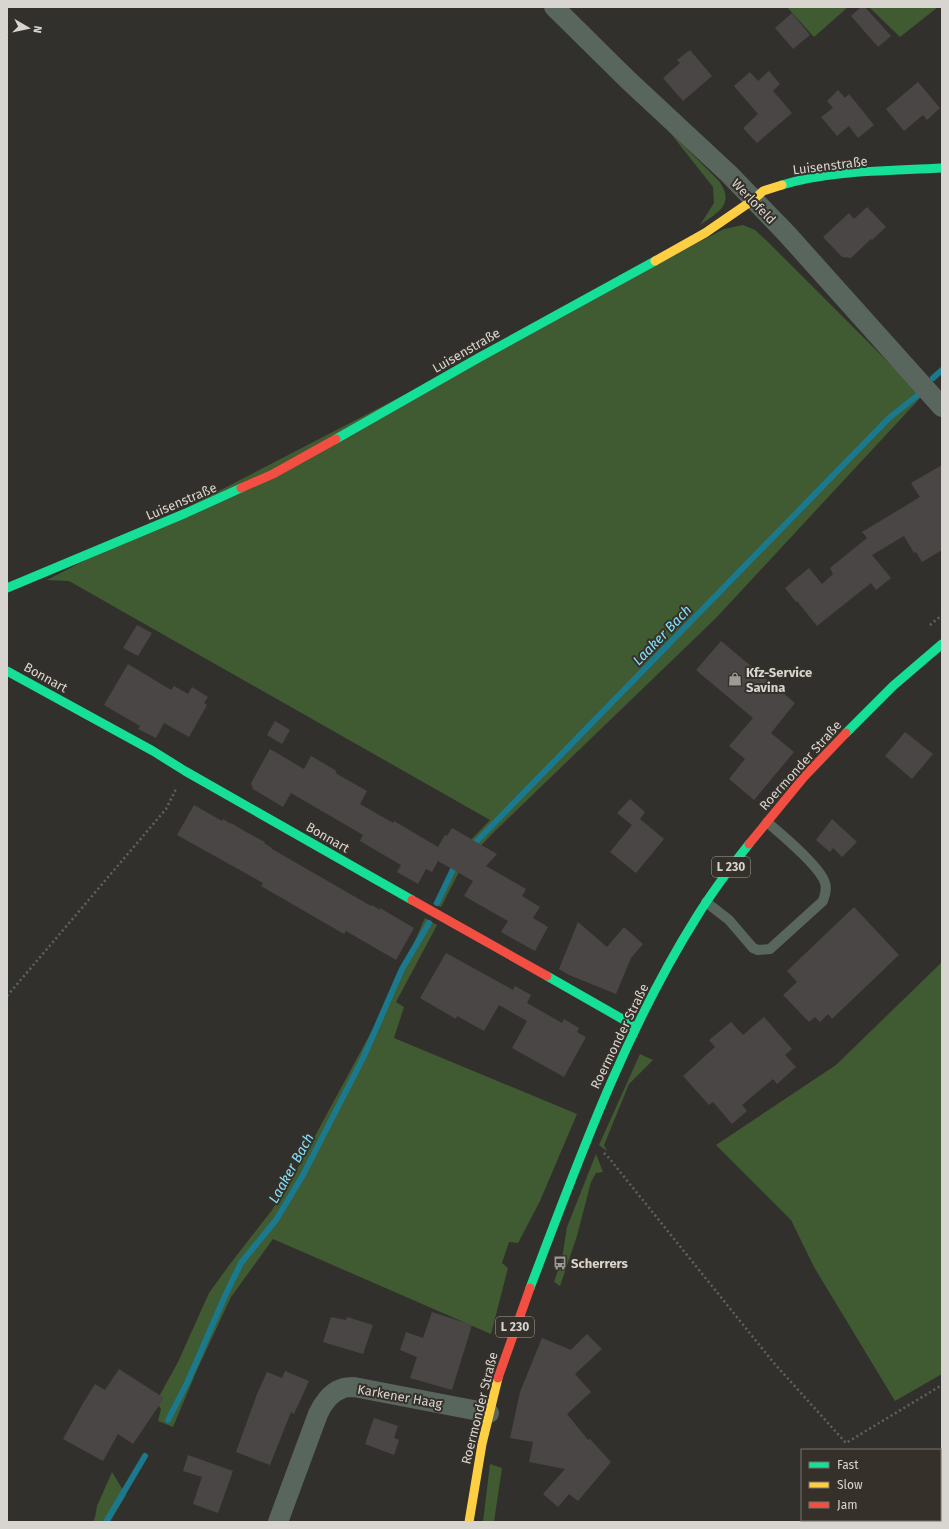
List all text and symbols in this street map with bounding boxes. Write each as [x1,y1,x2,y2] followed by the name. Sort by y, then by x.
[8,8,48,48] north arrow
[30,25,44,34] text: N
[792,153,868,178] street label: Luisenstraße
[728,176,779,227] street label: Werlofeld
[430,325,503,376] street label: Luisenstraße
[144,480,219,523] street label: Luisenstraße
[629,602,695,669] water label: Laaker Bach
[21,659,70,696] street label: Bonnart
[746,665,812,695] place label: Kfz-Service Savina
[727,671,743,687] shop icon: Kfz-Service Savina
[756,717,845,813] street label: Roermonder Straße
[303,819,352,856] street label: Bonnart
[712,857,750,877] road number: L 230
[587,981,651,1091] street label: Roermonder Straße
[265,1130,318,1206] water label: Laaker Bach
[552,1255,568,1271] bus stop icon: Scherrers
[571,1256,629,1271] place label: Scherrers
[496,1317,534,1337] road number: L 230
[458,1350,501,1466] street label: Roermonder Straße
[356,1382,444,1411] street label: Karkener Haag
[801,1449,941,1521] legend
[837,1458,859,1472] text: Fast
[837,1478,863,1492] text: Slow
[837,1498,857,1512] text: Jam

